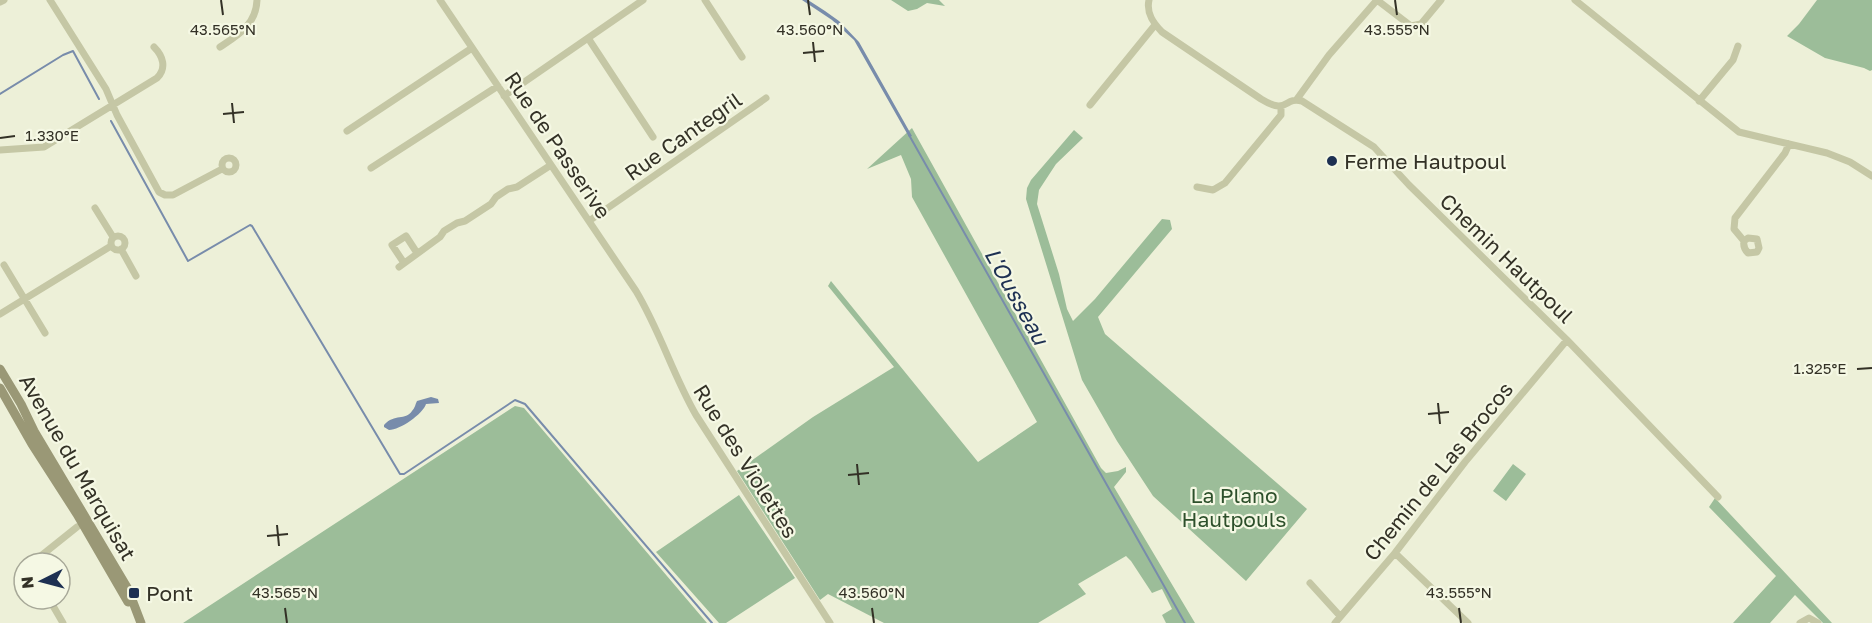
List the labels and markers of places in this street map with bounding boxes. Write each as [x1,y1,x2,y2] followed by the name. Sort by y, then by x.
[1344,148,1507,174] place label: Ferme Hautpoul
[1325,154,1339,168] marker: Ferme Hautpoul
[146,580,193,606] place label: Pont
[127,586,141,600] marker: Pont

